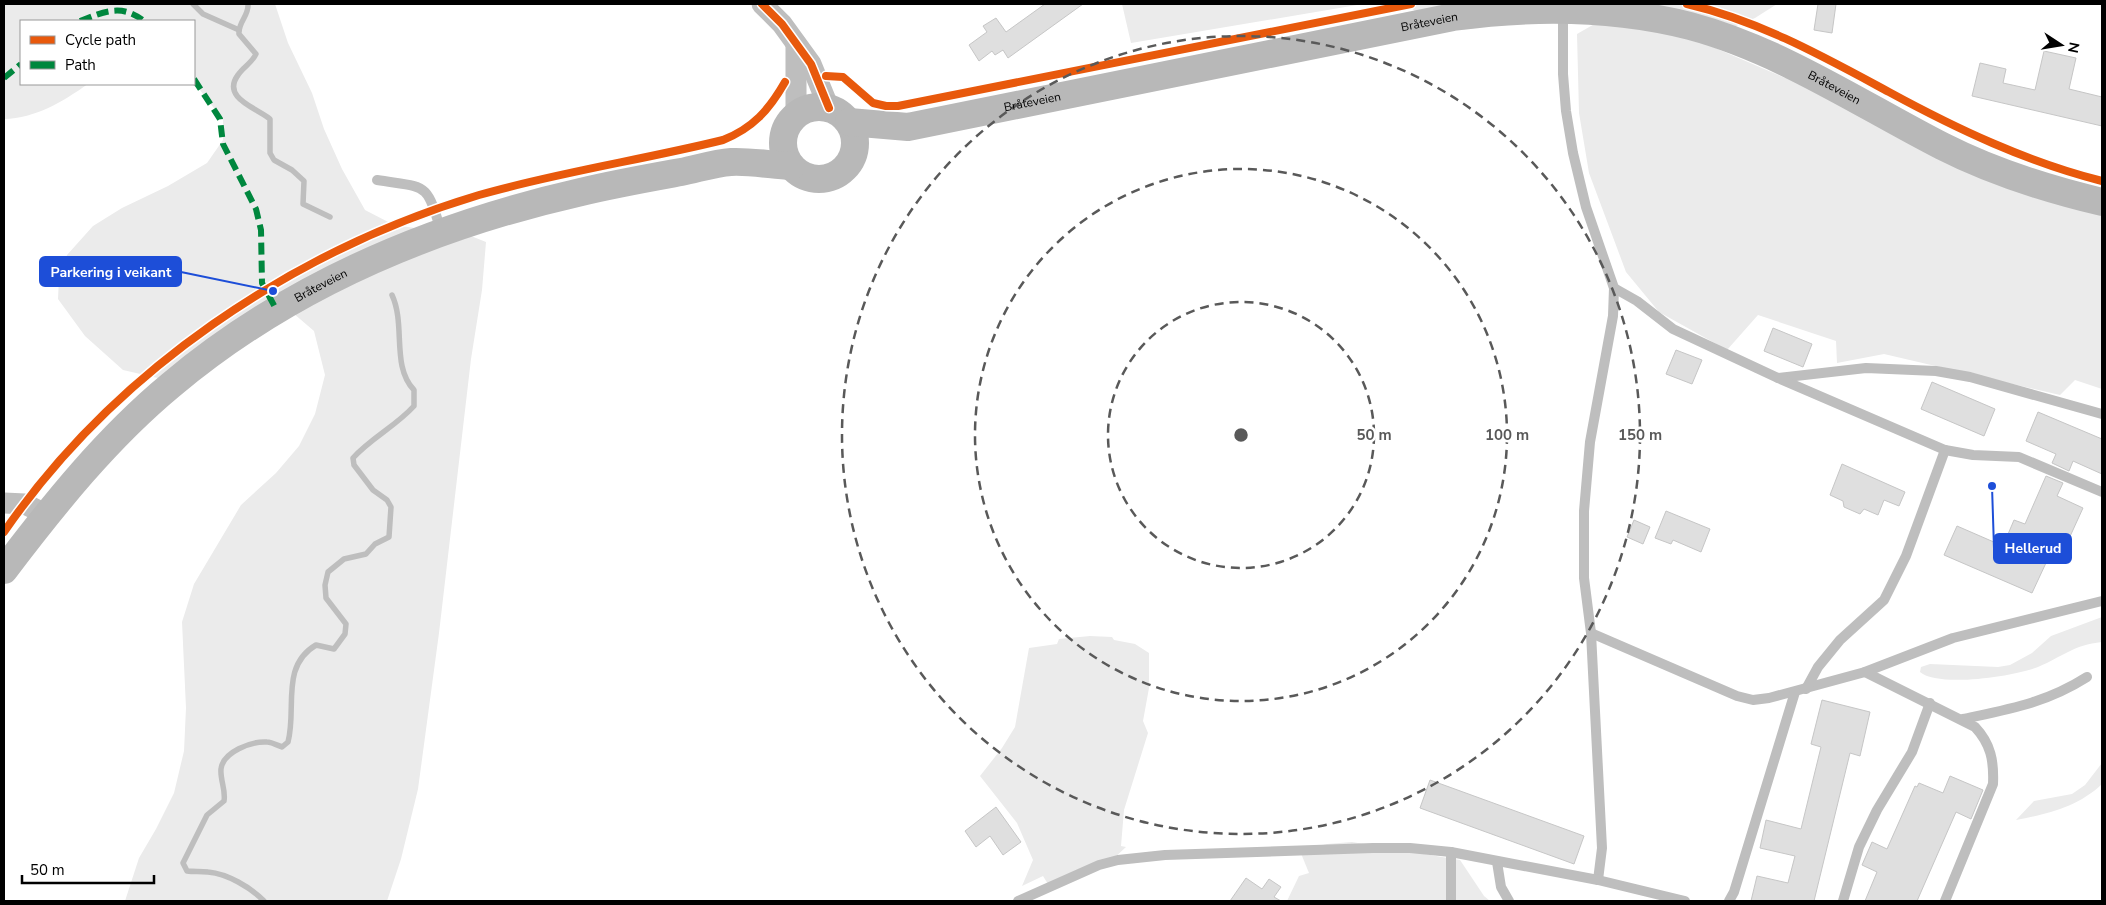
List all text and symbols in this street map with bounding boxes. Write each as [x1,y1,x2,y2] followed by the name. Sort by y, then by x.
[1399,8,1459,35] street label: Bråteveien
[20,20,195,85] legend
[2036,20,2086,70] north arrow
[65,30,136,50] text: Cycle path
[2063,40,2084,55] text: N
[65,55,96,75] text: Path
[1805,67,1863,108] street label: Bråteveien
[1002,88,1062,115] street label: Bråteveien
[40,257,181,286] callout: Parkering i veikant
[51,263,172,282] text: Parkering i veikant
[291,265,350,306] street label: Bråteveien
[1356,425,1392,445] text: 50 m
[1485,425,1529,445] text: 100 m
[1618,425,1662,445] text: 150 m
[1232,426,1250,444] centre of rings
[1994,534,2071,563] callout: Hellerud
[2005,539,2061,558] text: Hellerud
[22,852,155,884] scale bar
[30,860,65,880] text: 50 m

